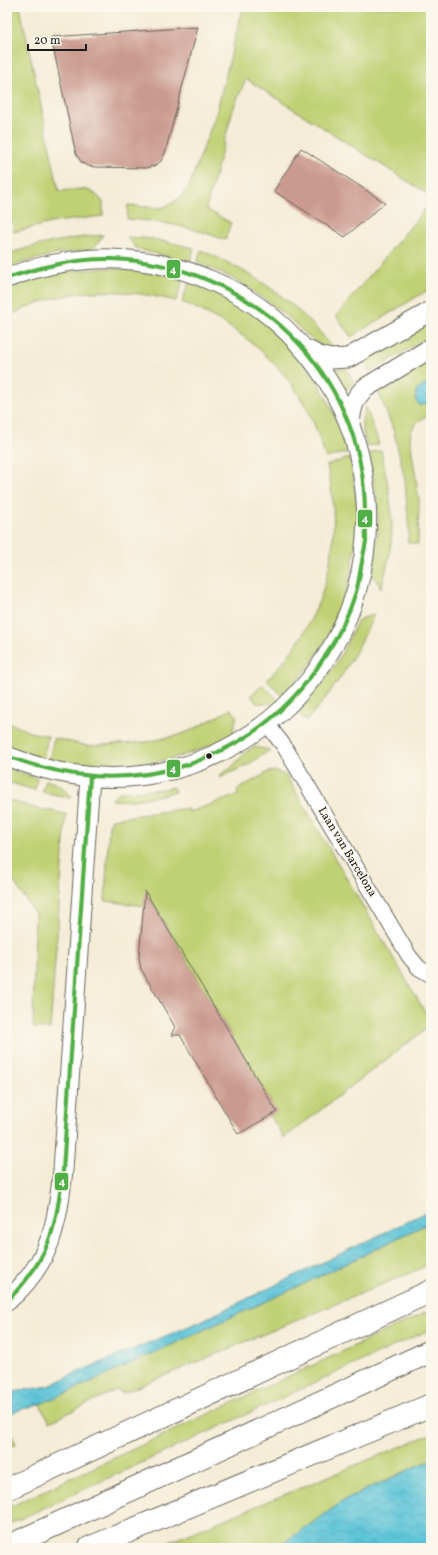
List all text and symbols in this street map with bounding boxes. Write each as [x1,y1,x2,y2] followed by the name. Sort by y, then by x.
[28,26,86,52] scale bar
[34,33,61,49] text: 20 m
[166,259,181,279] line badge: 4
[170,263,177,278] text: 4
[357,509,373,528] line badge: 4
[362,512,369,527] text: 4
[204,751,214,761] unlabelled marker
[166,759,181,778] line badge: 4
[170,762,177,777] text: 4
[314,804,380,900] street label: Laan van Barcelona
[54,1172,69,1191] line badge: 4
[59,1175,66,1190] text: 4

